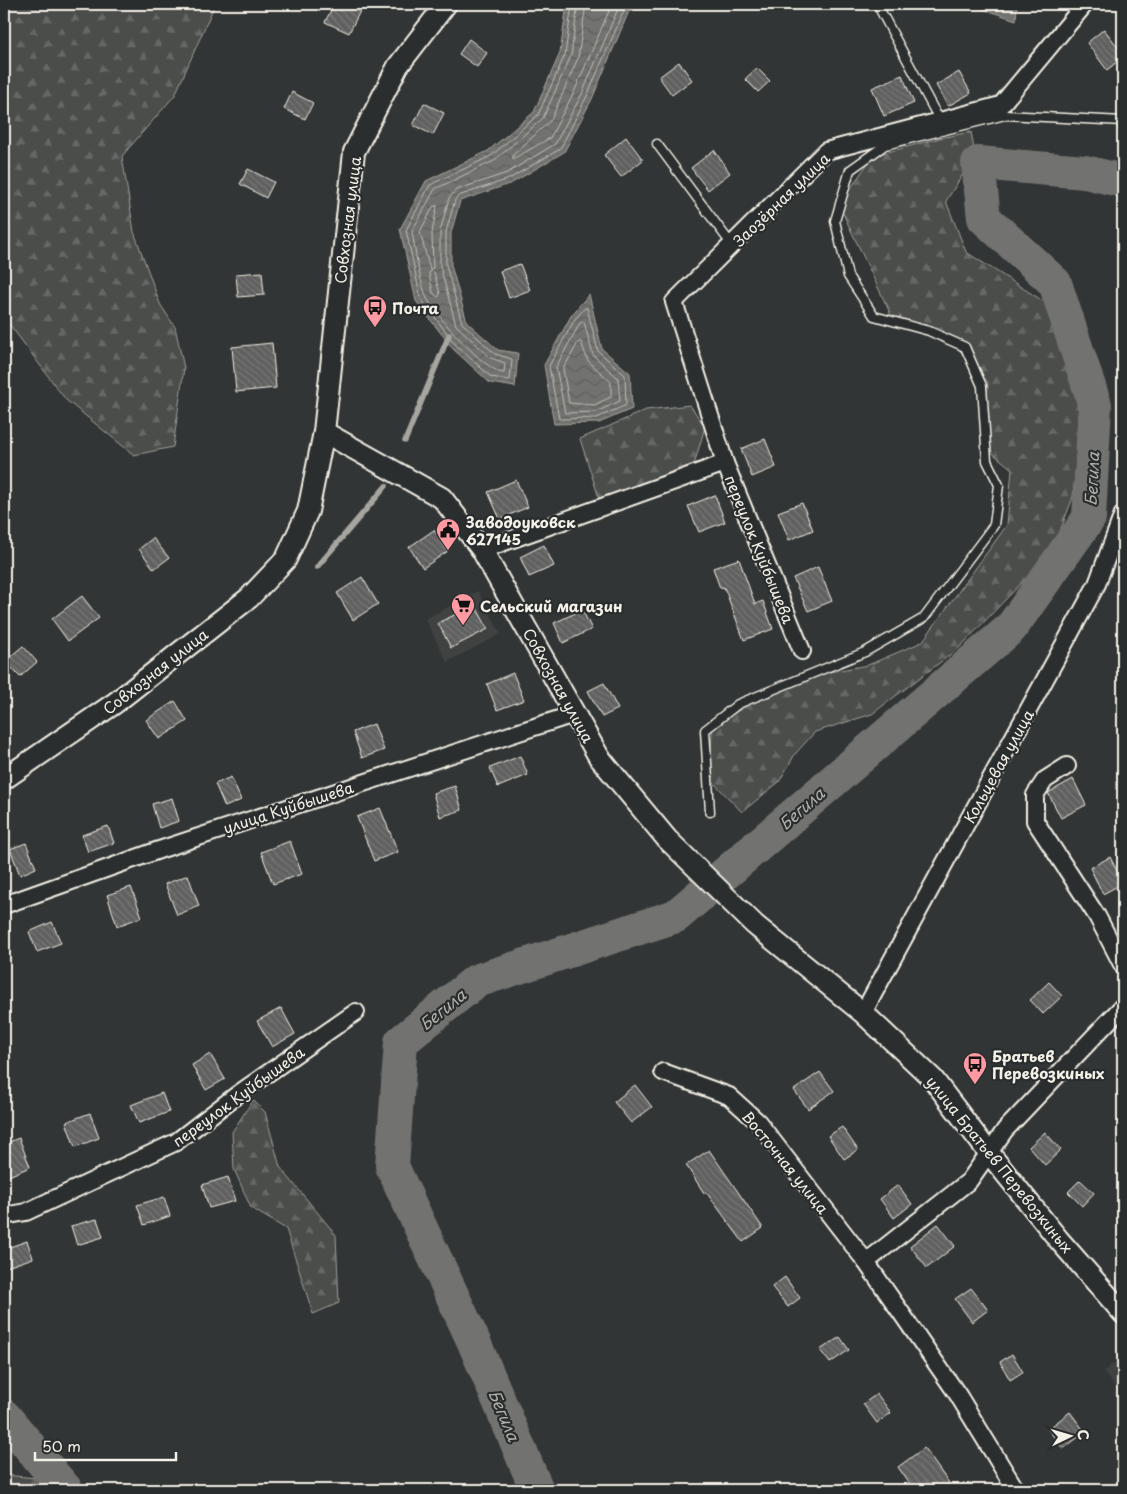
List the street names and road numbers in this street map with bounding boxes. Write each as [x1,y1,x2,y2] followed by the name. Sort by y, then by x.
[727,146,835,251] street label: Заозёрная улица
[328,154,366,285] street label: Совхозная улица
[720,471,801,627] street label: переулок Куйбышева
[97,622,213,719] street label: Совхозная улица
[518,623,600,747] street label: Совхозная улица
[957,704,1039,827] street label: Кольцевая улица
[220,775,357,839] street label: улица Куйбышева
[167,1040,309,1152] street label: переулок Куйбышева
[921,1070,1079,1258] street label: улица Братьев Перевозкиных
[737,1106,835,1219] street label: Восточная улица

